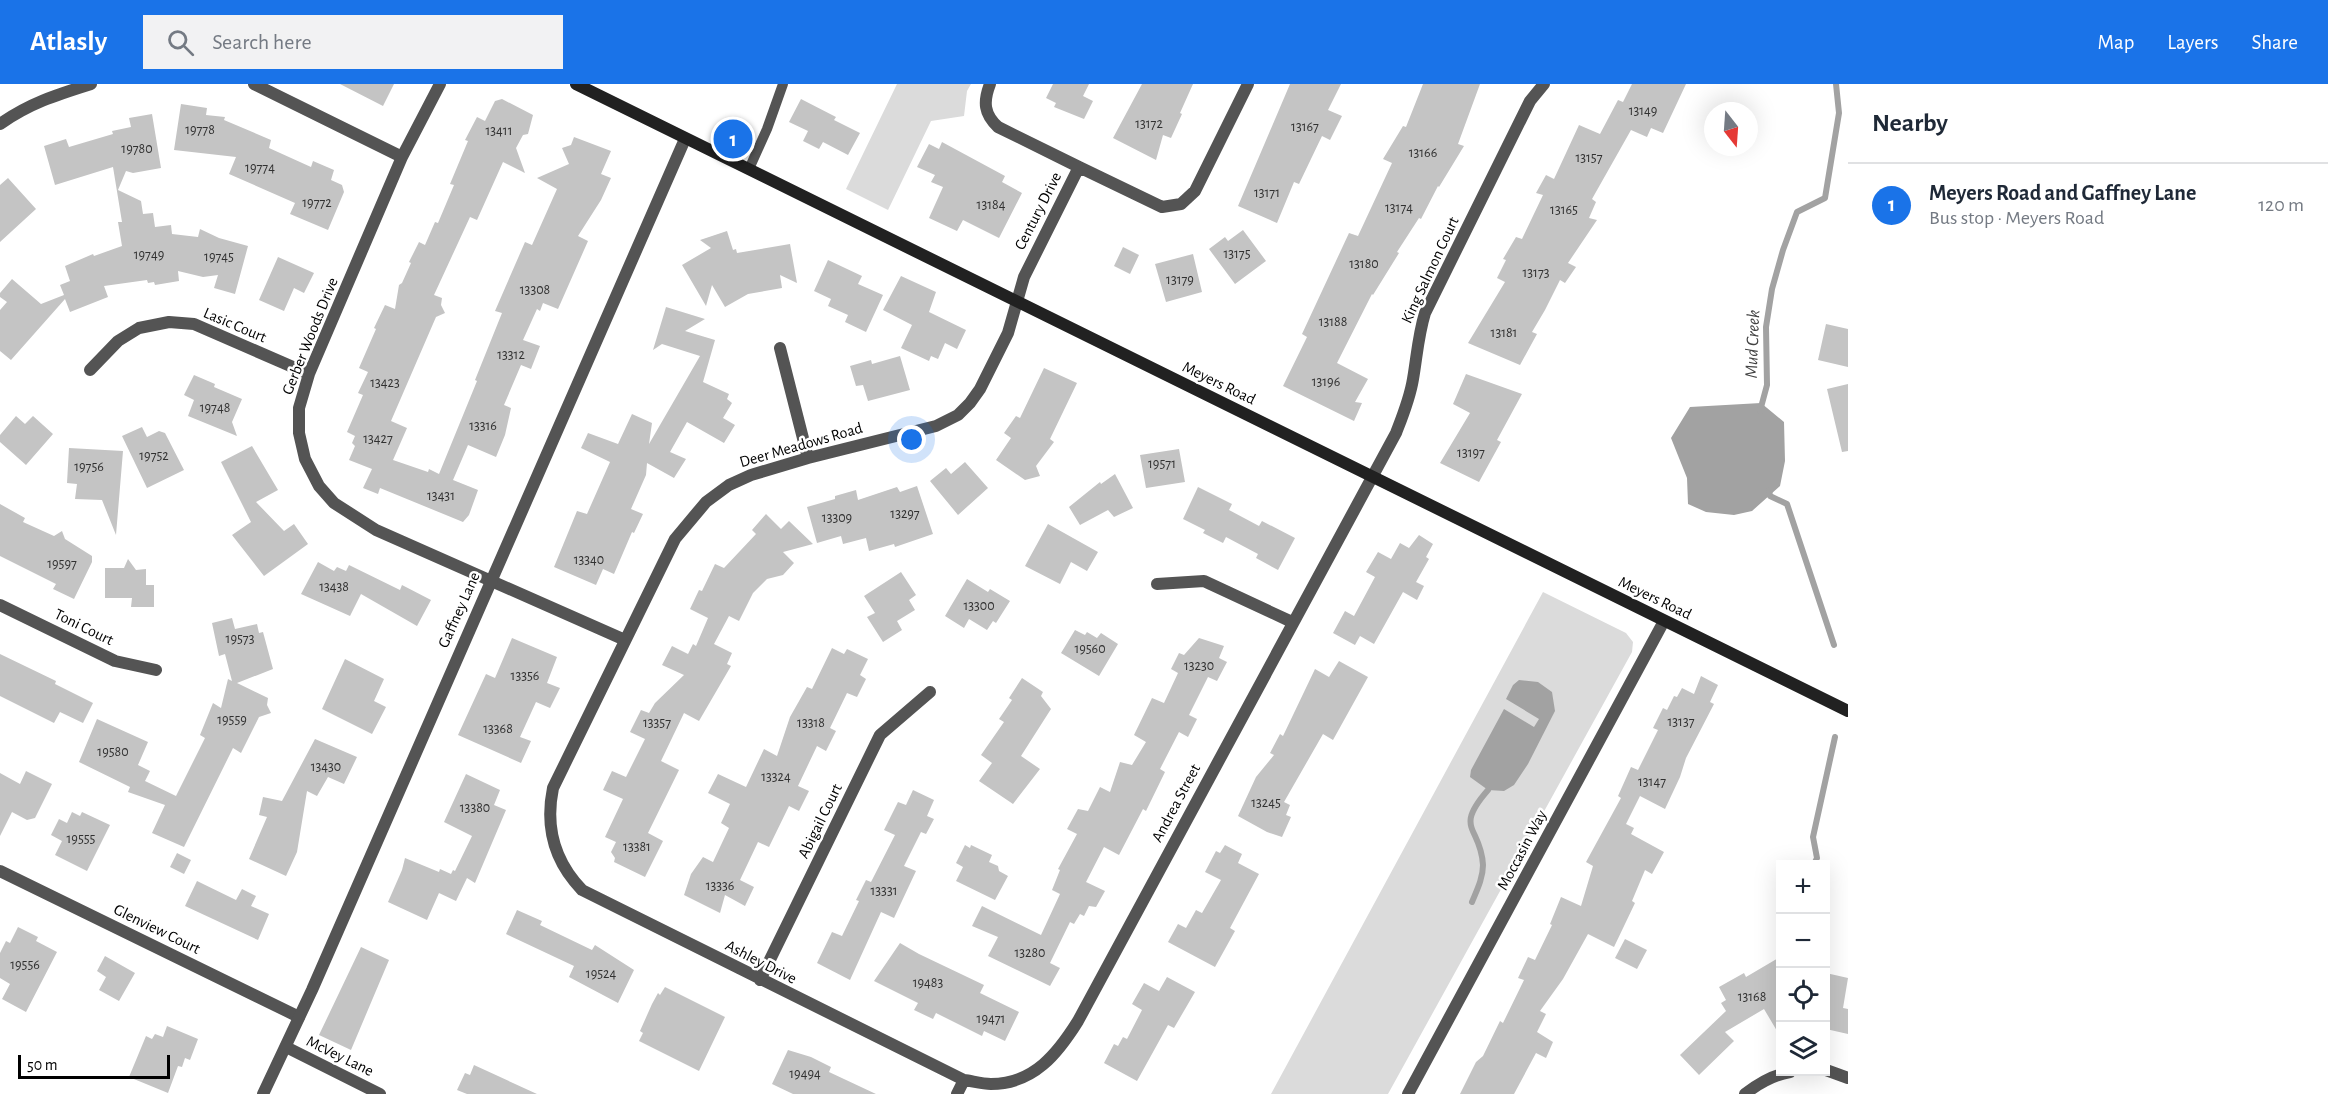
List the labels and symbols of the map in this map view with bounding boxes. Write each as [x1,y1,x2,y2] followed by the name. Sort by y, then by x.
[1704,102,1758,156] north arrow
[1629,104,1657,118] house number: 13149
[714,116,752,162] pin: 1
[1135,117,1163,131] house number: 13172
[1291,120,1319,134] house number: 13167
[185,123,215,137] house number: 19778
[486,124,512,138] house number: 13411
[121,142,153,156] house number: 19780
[1409,146,1437,160] house number: 13166
[1575,151,1603,165] house number: 13157
[245,161,275,175] house number: 19774
[1012,170,1065,253] street label: Century Drive
[1254,186,1280,200] house number: 13171
[302,196,332,210] house number: 19772
[977,198,1006,212] house number: 13184
[1385,201,1413,215] house number: 13174
[1550,203,1578,217] house number: 13165
[1398,214,1462,326] street label: King Salmon Court
[1223,247,1251,261] house number: 13175
[134,248,164,262] house number: 19749
[204,250,234,264] house number: 19745
[1349,257,1379,271] house number: 13180
[1522,266,1550,280] house number: 13173
[1166,273,1194,287] house number: 13179
[279,275,341,397] street label: Gerber Woods Drive
[520,283,550,297] house number: 13308
[201,305,269,345] street label: Lasic Court
[1743,309,1763,379] water label: Mud Creek
[1319,315,1347,329] house number: 13188
[1491,326,1517,340] house number: 13181
[497,348,525,362] house number: 13312
[1179,358,1258,408] street label: Meyers Road
[1312,375,1340,389] house number: 13196
[370,376,400,390] house number: 13423
[200,401,230,415] house number: 19748
[469,419,497,433] house number: 13316
[738,420,864,470] street label: Deer Meadows Road
[897,425,926,454] your location
[363,432,393,446] house number: 13427
[1457,446,1485,460] house number: 13197
[139,449,169,463] house number: 19752
[1148,457,1176,471] house number: 19571
[74,460,104,474] house number: 19756
[427,489,455,503] house number: 13431
[890,507,920,521] house number: 13297
[822,511,852,525] house number: 13309
[574,553,604,567] house number: 13340
[47,557,77,571] house number: 19597
[435,570,484,651] street label: Gaffney Lane
[1615,573,1694,623] street label: Meyers Road
[319,580,349,594] house number: 13438
[963,599,995,613] house number: 13300
[52,606,116,648] street label: Toni Court
[226,632,255,646] house number: 19573
[1074,642,1106,656] house number: 19560
[1184,659,1214,673] house number: 13230
[511,669,539,683] house number: 13356
[217,713,247,727] house number: 19559
[1667,715,1695,729] house number: 13137
[643,716,671,730] house number: 13357
[797,716,825,730] house number: 13318
[483,722,513,736] house number: 13368
[97,745,129,759] house number: 19580
[311,760,341,774] house number: 13430
[1149,761,1203,845] street label: Andrea Street
[761,770,791,784] house number: 13324
[1638,775,1666,789] house number: 13147
[795,781,845,861] street label: Abigail Court
[1251,796,1281,810] house number: 13245
[460,801,490,815] house number: 13380
[1494,807,1551,893] street label: Moccasin Way
[67,832,96,846] house number: 19555
[623,840,651,854] house number: 13381
[706,879,734,893] house number: 13336
[871,884,897,898] house number: 13331
[111,901,203,957] street label: Glenview Court
[722,937,799,988] street label: Ashley Drive
[1015,946,1045,960] house number: 13280
[10,958,40,972] house number: 19556
[586,967,616,981] house number: 19524
[913,976,943,990] house number: 19483
[1738,990,1766,1004] house number: 13168
[977,1012,1005,1026] house number: 19471
[303,1033,376,1080] street label: McVey Lane
[18,1052,170,1080] scale bar
[789,1067,821,1081] house number: 19494

